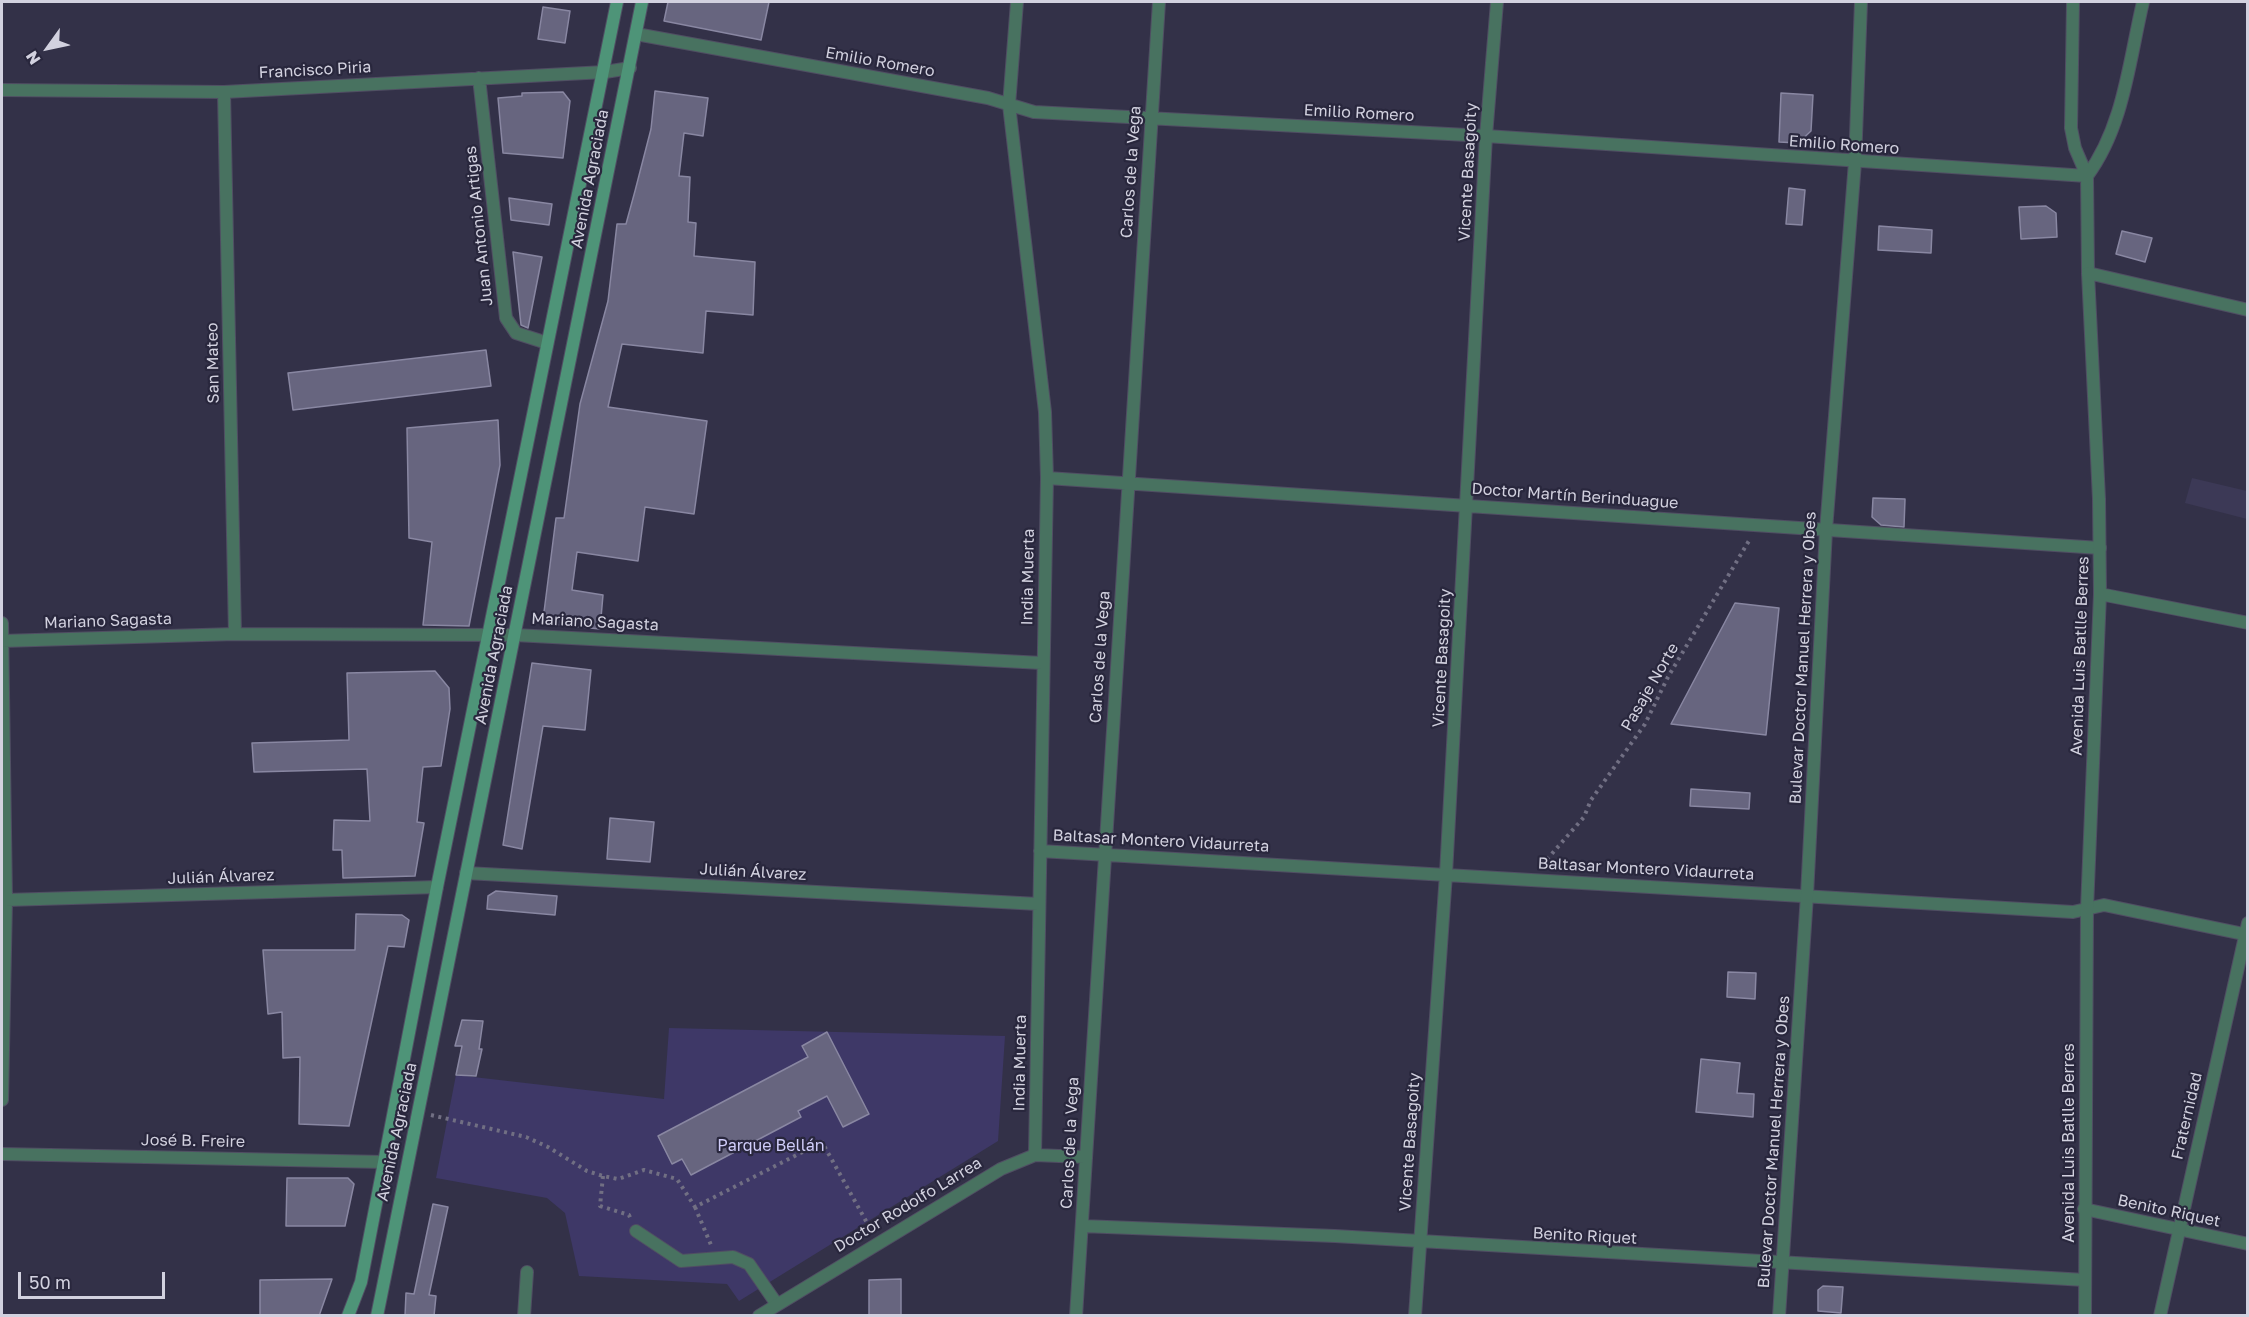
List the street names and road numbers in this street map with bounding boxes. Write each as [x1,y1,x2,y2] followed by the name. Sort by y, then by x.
[824,43,936,81] street label: Emilio Romero
[258,57,372,83] street label: Francisco Piria
[1303,101,1415,125] street label: Emilio Romero
[1455,102,1481,242] street label: Vicente Basagoity
[1117,105,1145,239] street label: Carlos de la Vega
[567,108,613,250] street label: Avenida Agraciada
[1788,132,1900,158] street label: Emilio Romero
[461,145,497,307] street label: Juan Antonio Artigas
[203,322,223,404] street label: San Mateo
[1471,479,1679,513] street label: Doctor Martín Berinduague
[1786,511,1820,805] street label: Bulevar Doctor Manuel Herrera y Obes
[1018,528,1038,626] street label: India Muerta
[2067,556,2093,756] street label: Avenida Luis Batlle Berres
[471,584,517,726] street label: Avenida Agraciada
[1429,588,1455,728] street label: Vicente Basagoity
[1086,590,1114,724] street label: Carlos de la Vega
[44,609,172,633] street label: Mariano Sagasta
[531,609,659,635] street label: Mariano Sagasta
[1617,640,1683,734] street label: Pasaje Norte
[1052,826,1270,856] street label: Baltasar Montero Vidaurreta
[1537,854,1755,884] street label: Baltasar Montero Vidaurreta
[699,860,807,884] street label: Julián Álvarez
[167,866,275,888] street label: Julián Álvarez
[1754,995,1794,1289] street label: Bulevar Doctor Manuel Herrera y Obes
[1010,1014,1030,1112] street label: India Muerta
[2059,1043,2079,1243] street label: Avenida Luis Batlle Berres
[373,1061,421,1203] street label: Avenida Agraciada
[2168,1070,2206,1162] street label: Fraternidad
[1396,1072,1424,1212] street label: Vicente Basagoity
[1057,1076,1083,1210] street label: Carlos de la Vega
[141,1130,245,1152] street label: José B. Freire
[831,1153,985,1257] street label: Doctor Rodolfo Larrea
[2116,1191,2222,1231] street label: Benito Riquet
[1532,1224,1638,1248] street label: Benito Riquet

